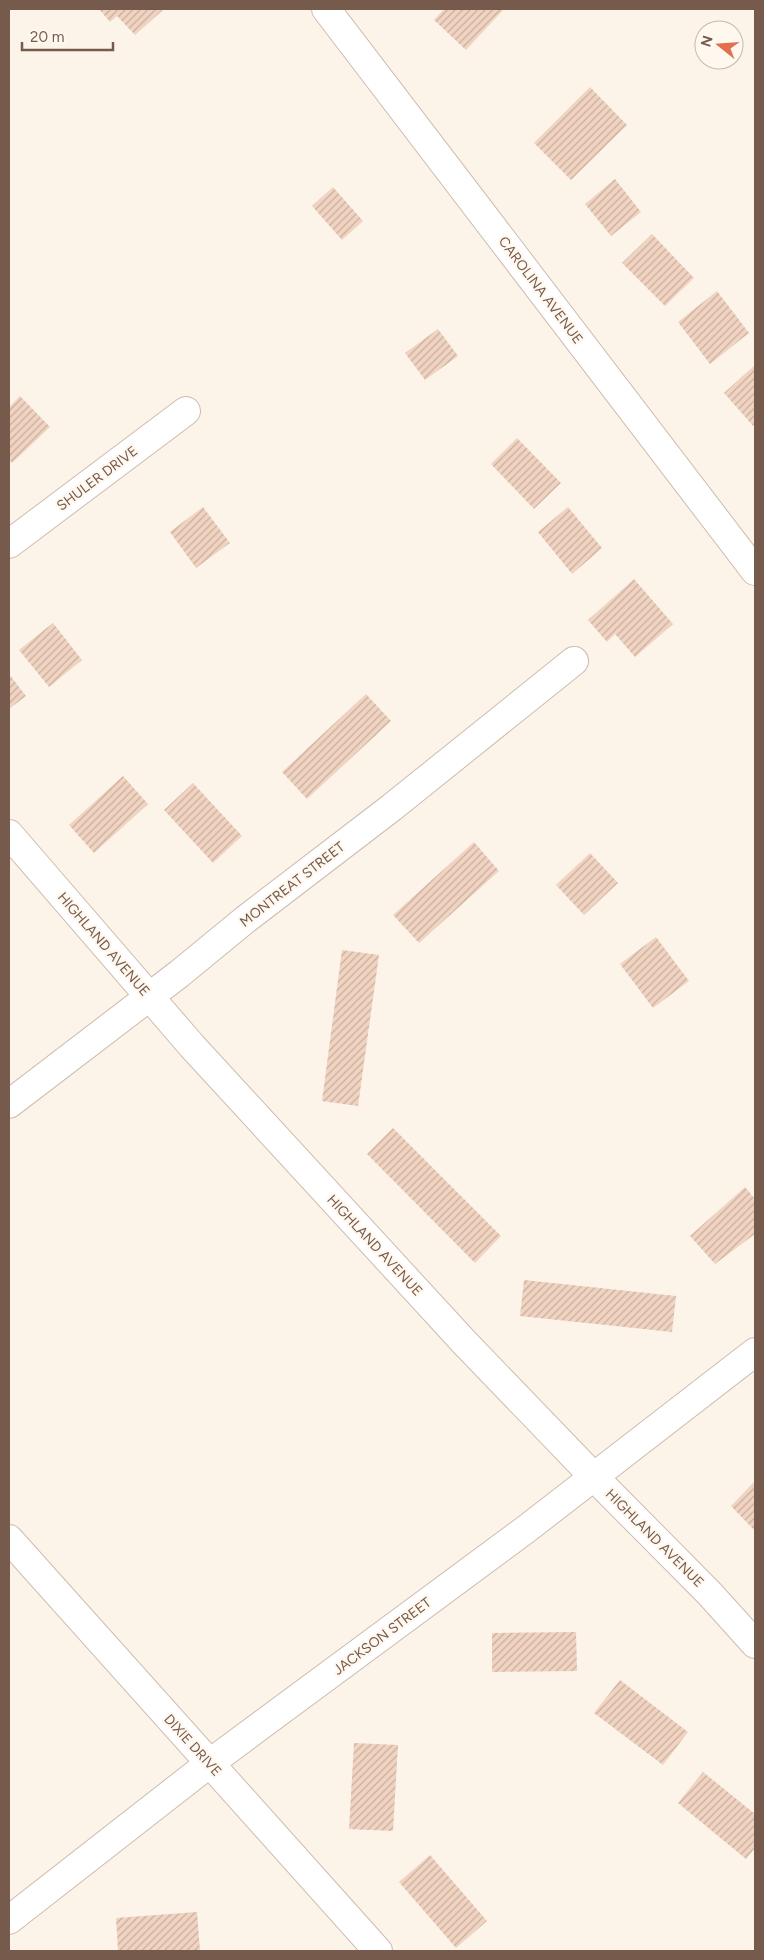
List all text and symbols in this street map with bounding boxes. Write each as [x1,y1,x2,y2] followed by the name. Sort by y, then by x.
[22,20,114,52] scale bar
[694,20,744,70] north arrow
[30,28,64,46] text: 20 m
[697,34,717,49] text: N
[495,233,586,347] street label: CAROLINA AVENUE
[53,442,141,514] street label: SHULER DRIVE
[237,838,348,931] street label: MONTREAT STREET
[54,889,153,1000] street label: HIGHLAND AVENUE
[323,1191,426,1299] street label: HIGHLAND AVENUE
[602,1486,707,1591] street label: HIGHLAND AVENUE
[330,1594,435,1679] street label: JACKSON STREET
[160,1711,225,1780] street label: DIXIE DRIVE

